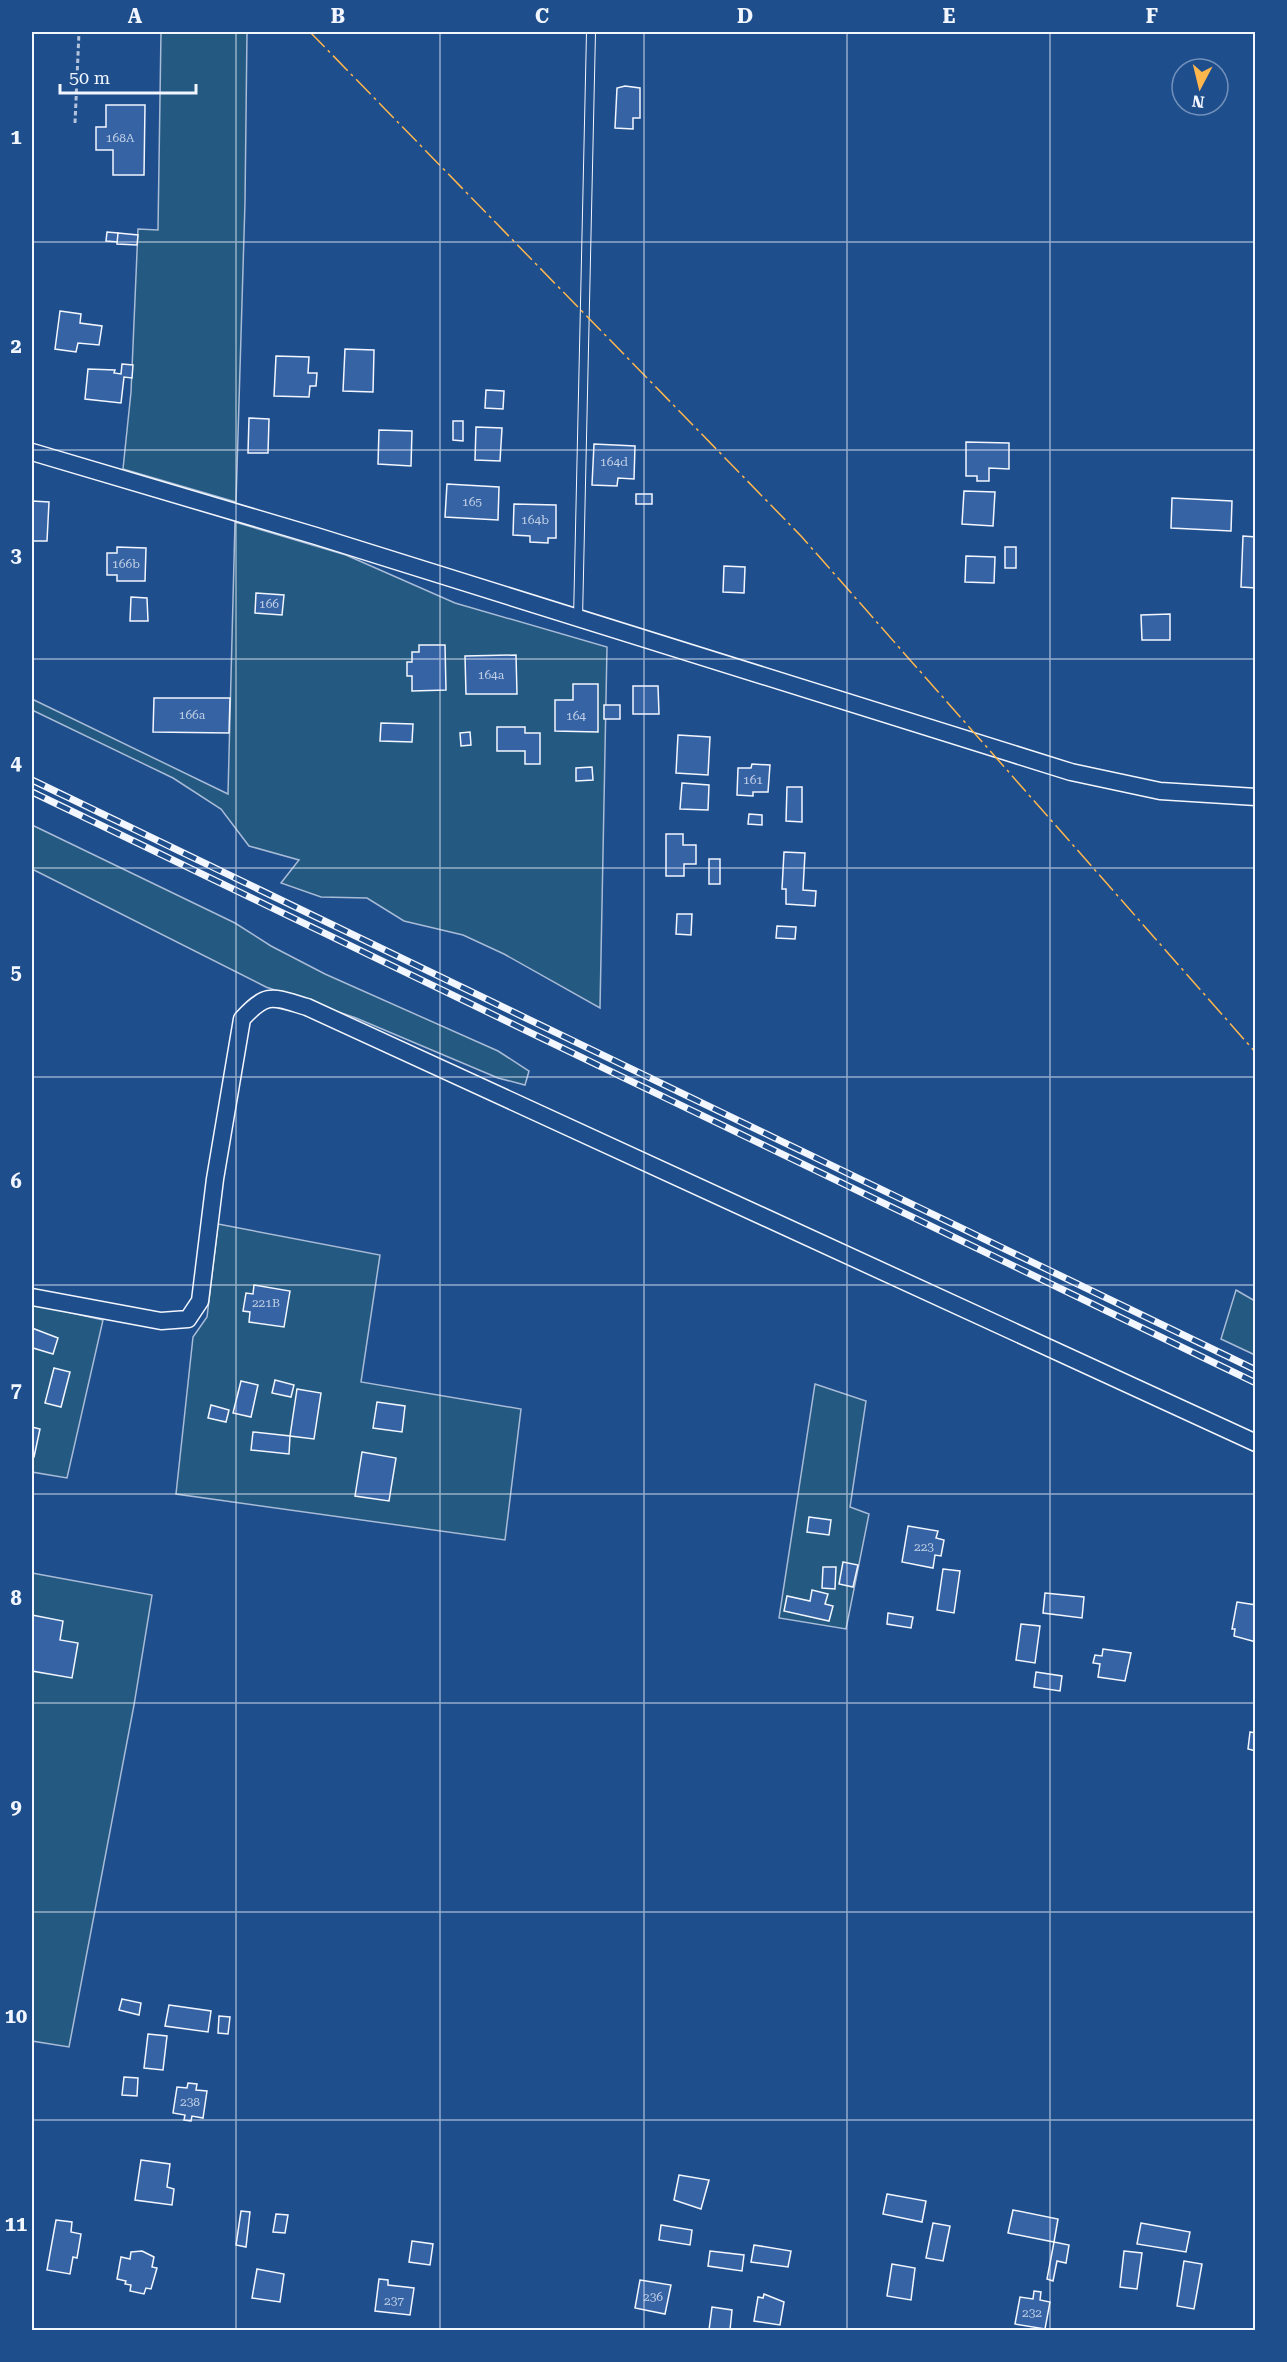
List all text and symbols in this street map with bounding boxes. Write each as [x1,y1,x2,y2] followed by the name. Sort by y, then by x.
[128,4,143,28] text: A
[331,4,345,28] text: B
[535,4,549,28] text: C
[737,4,753,28] text: D
[943,4,956,28] text: E
[1146,4,1158,28] text: F
[60,57,196,95] scale bar
[1170,57,1230,117] north arrow
[69,67,110,88] text: 50 m
[1191,91,1206,112] text: N
[10,125,22,149] text: 1
[106,131,135,145] house number: 168A
[10,334,22,358] text: 2
[600,455,628,469] house number: 164d
[462,495,482,509] house number: 165
[521,513,549,527] house number: 164b
[10,543,22,567] text: 3
[112,557,140,571] house number: 166b
[259,597,279,611] house number: 166
[478,668,505,682] house number: 164a
[179,708,206,722] house number: 166a
[566,709,586,723] house number: 164
[10,751,22,775] text: 4
[743,773,763,787] house number: 161
[10,960,22,984] text: 5
[10,1169,22,1193] text: 6
[252,1296,280,1310] house number: 221B
[10,1378,22,1402] text: 7
[914,1540,934,1554] house number: 223
[10,1586,22,1610] text: 8
[10,1795,22,1819] text: 9
[5,2004,27,2028] text: 10
[180,2095,200,2109] house number: 238
[5,2212,27,2236] text: 11
[643,2290,663,2304] house number: 236
[384,2294,404,2308] house number: 237
[1022,2306,1042,2320] house number: 232

